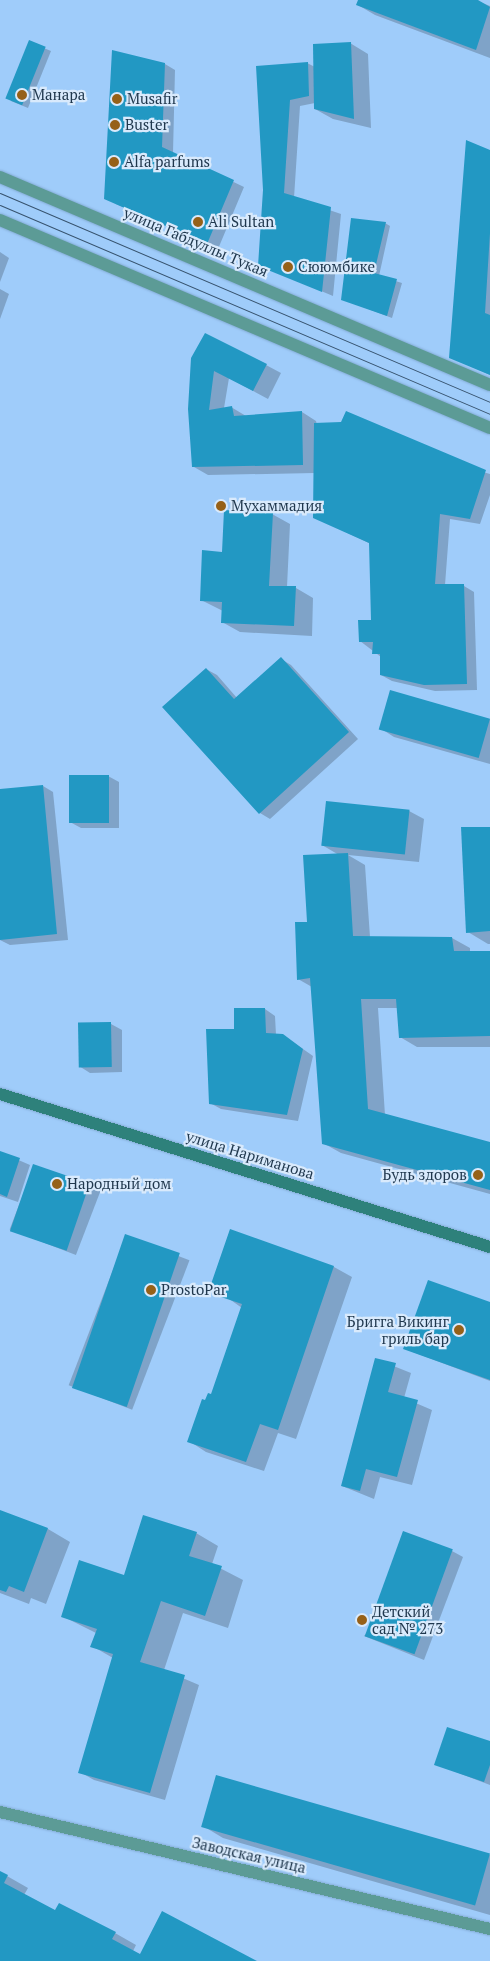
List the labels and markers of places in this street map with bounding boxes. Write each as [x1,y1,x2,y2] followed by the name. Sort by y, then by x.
[32,86,85,104] place label: Манара
[16,89,28,101] marker: Манара
[127,90,177,108] place label: Musafir
[111,93,123,105] marker: Musafir
[125,116,168,134] place label: Buster
[109,119,121,131] marker: Buster
[124,153,210,171] place label: Alfa parfums
[108,156,120,168] marker: Alfa parfums
[208,213,274,231] place label: Ali Sultan
[192,216,204,228] marker: Ali Sultan
[298,258,375,276] place label: Сююмбике
[282,261,294,273] marker: Сююмбике
[231,497,322,515] place label: Мухаммадия
[215,500,227,512] marker: Мухаммадия
[382,1166,467,1184] place label: Будь здоров
[471,1168,485,1182] marker: Будь здоров
[67,1175,172,1193] place label: Народный дом
[51,1178,63,1190] marker: Народный дом
[161,1281,227,1299] place label: ProstoPar
[145,1284,157,1296] marker: ProstoPar
[347,1312,449,1347] place label: Бригга Викинг гриль бар
[453,1324,465,1336] marker: Бригга Викинг гриль бар
[372,1602,443,1637] place label: Детский сад № 273
[356,1614,368,1626] marker: Детский сад № 273

